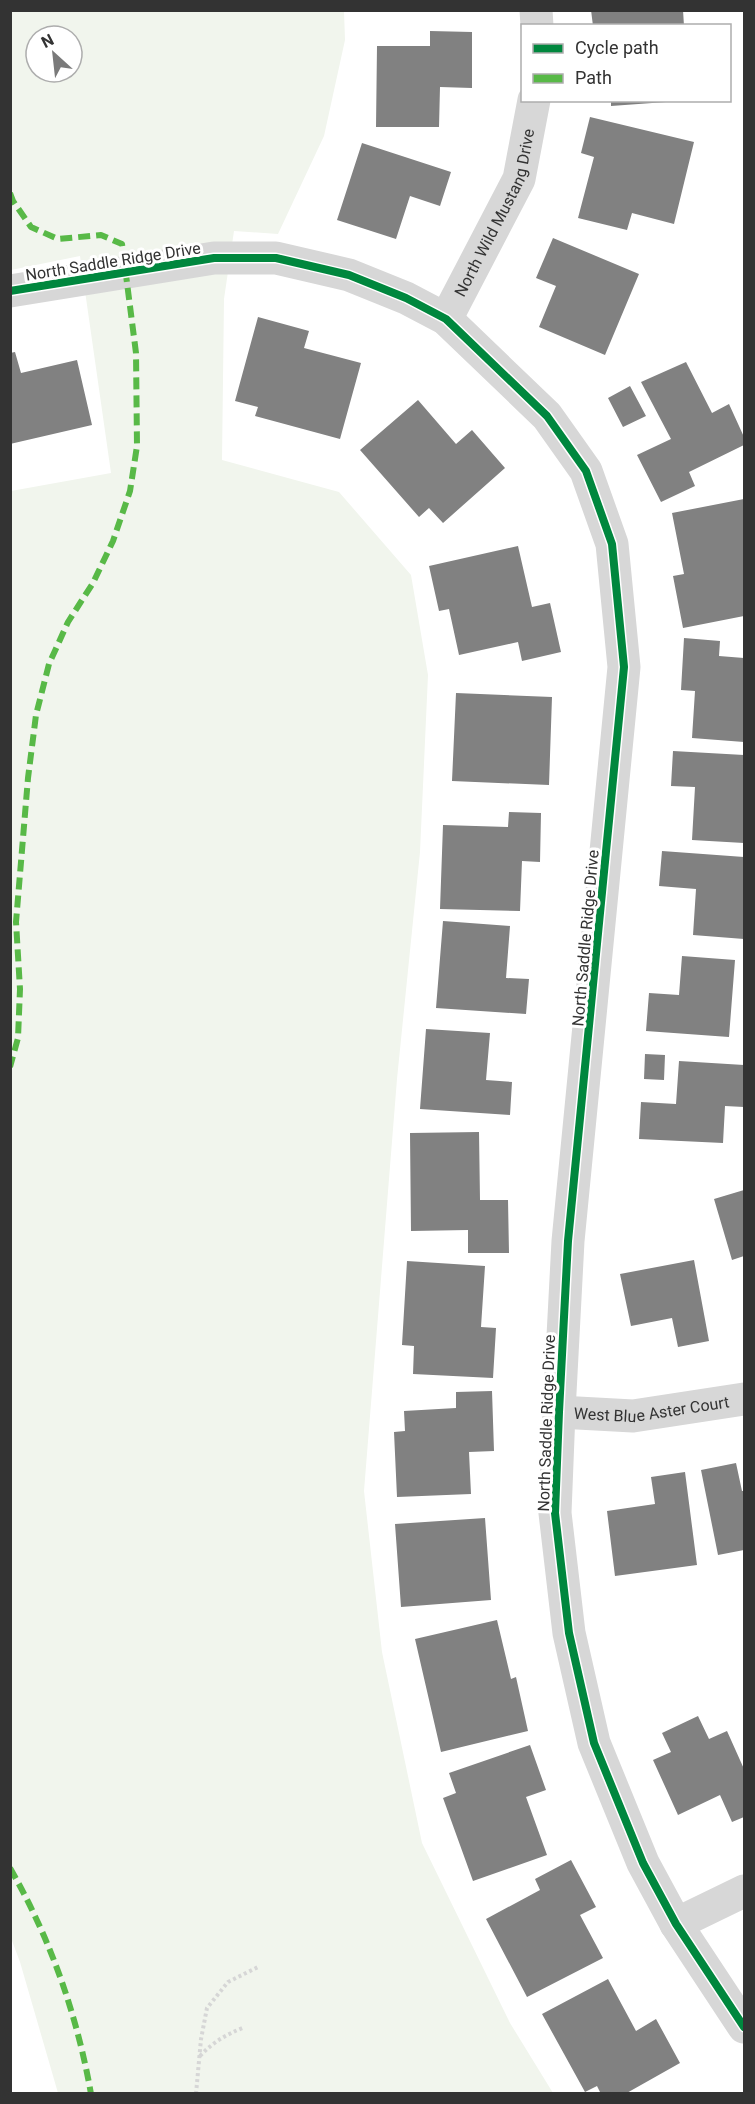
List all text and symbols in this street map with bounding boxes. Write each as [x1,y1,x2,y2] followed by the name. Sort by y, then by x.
[24,24,84,84] north arrow
[521,24,731,102] legend
[38,30,57,52] text: N
[575,37,659,58] text: Cycle path
[575,67,612,88] text: Path
[450,127,538,300] street label: North Wild Mustang Drive
[24,238,202,285] street label: North Saddle Ridge Drive
[568,849,603,1027] street label: North Saddle Ridge Drive
[534,1334,559,1512] street label: North Saddle Ridge Drive
[573,1392,730,1426] street label: West Blue Aster Court

